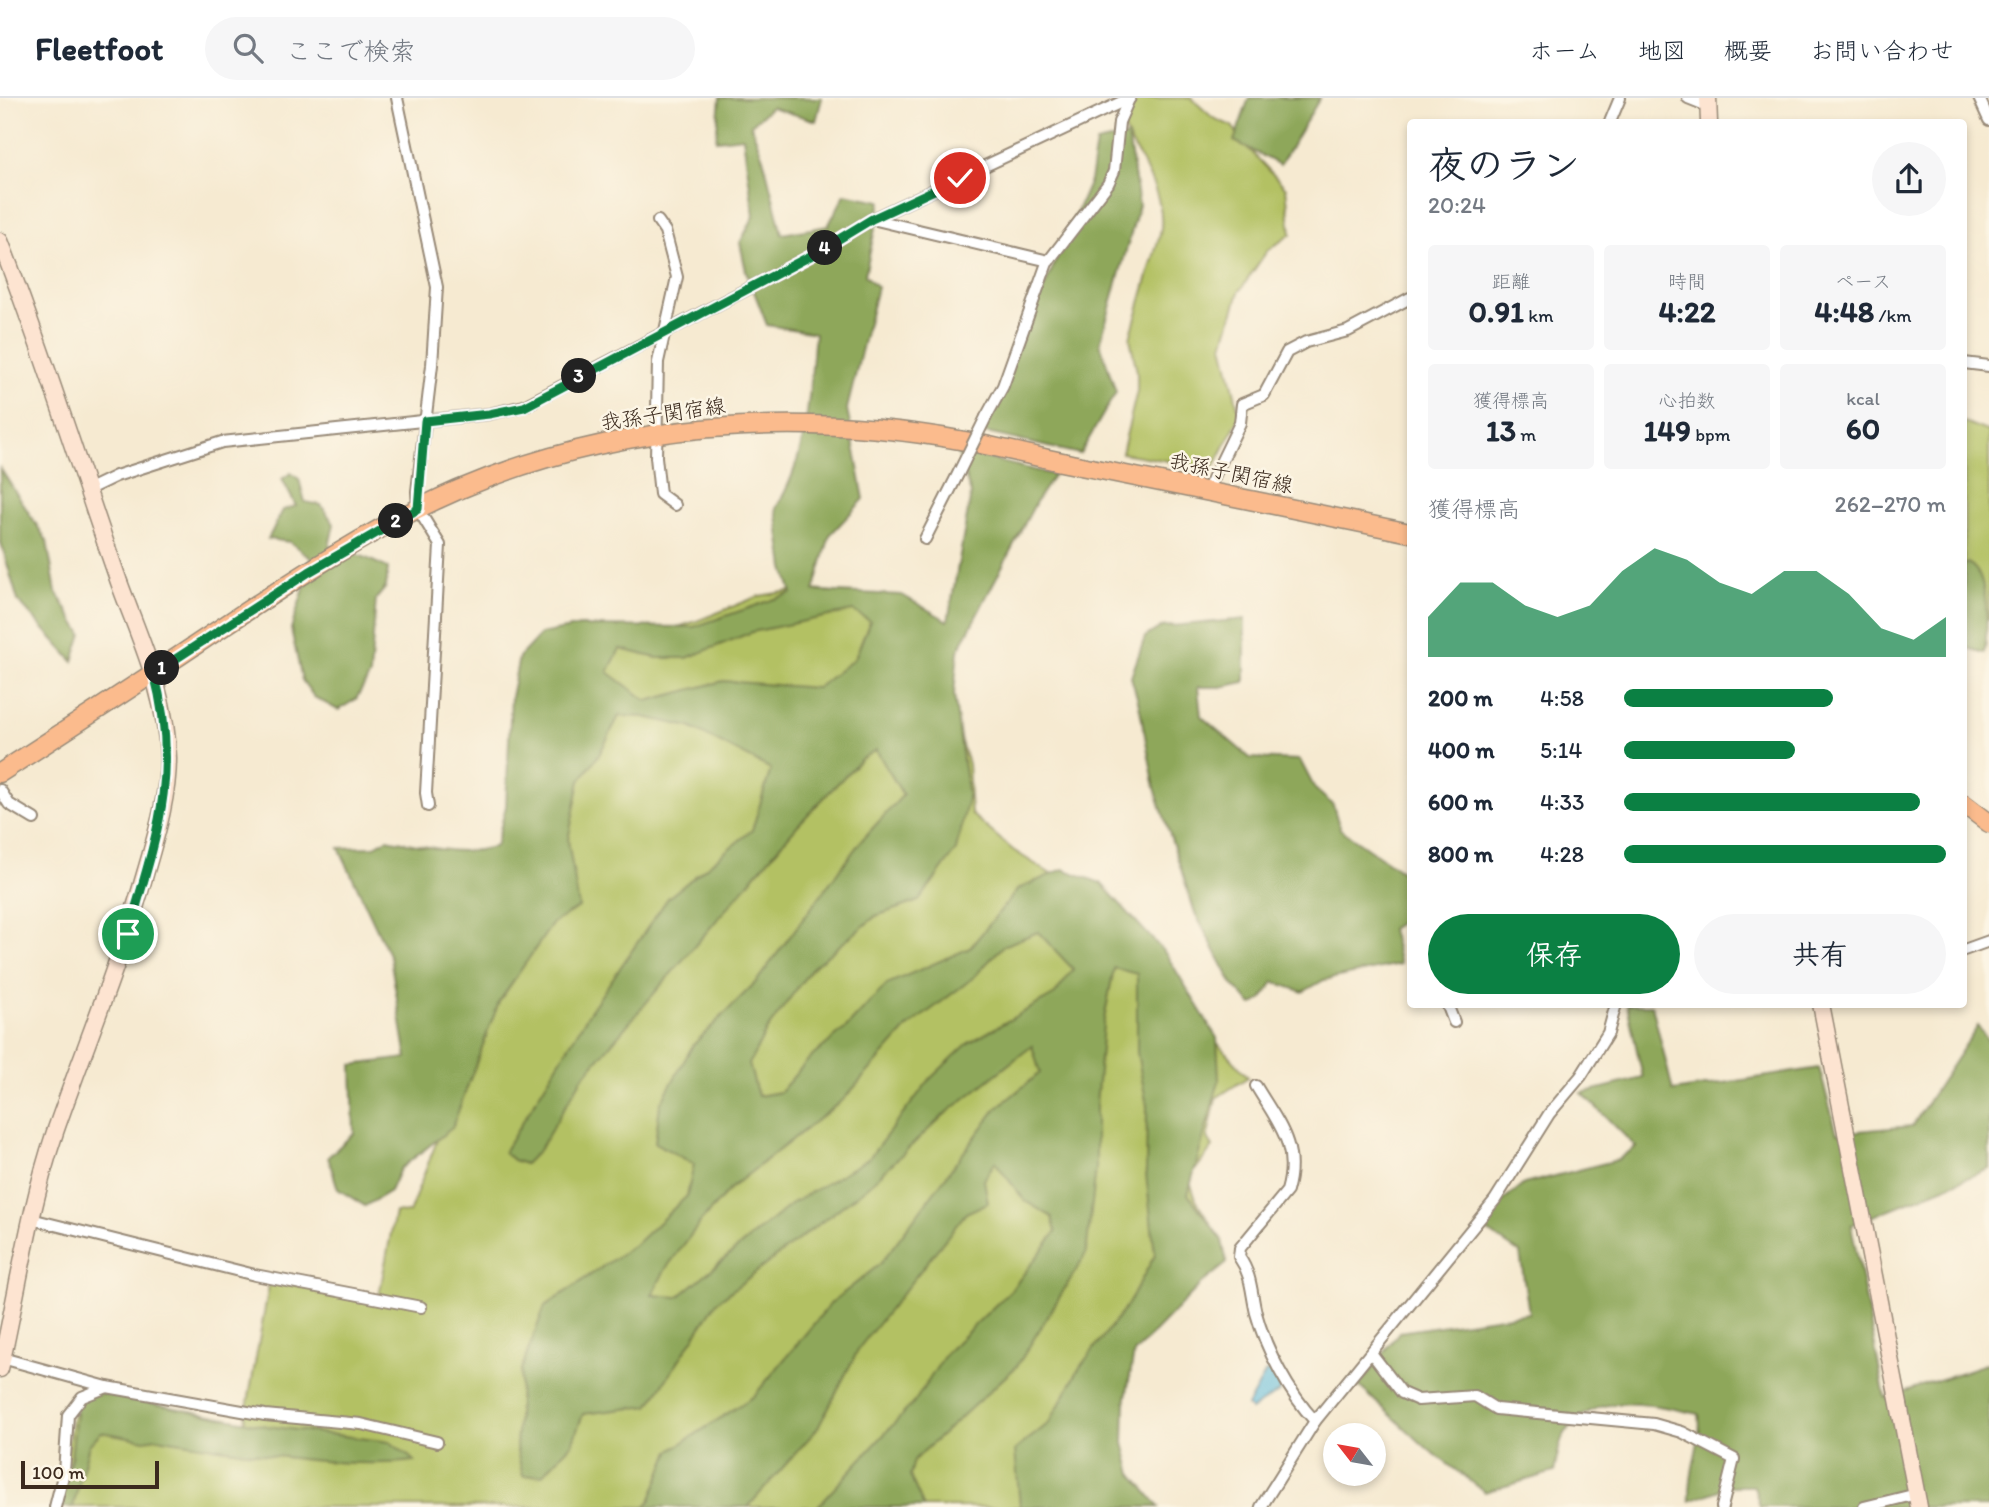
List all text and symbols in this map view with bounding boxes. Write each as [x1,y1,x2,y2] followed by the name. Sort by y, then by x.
[205,17,695,80] search box
[35,29,163,68] text: Fleetfoot
[229,29,267,67] icon: search
[285,35,415,67] text: ここで検索
[1529,36,1600,65] text: ホーム
[1638,36,1686,65] text: 地図
[1724,36,1772,65] text: 概要
[1810,36,1954,65] text: お問い合わせ
[1428,142,1580,188] text: 夜のラン
[1872,142,1946,216] button: share
[930,148,990,208] pin
[941,159,979,197] icon: check
[1428,191,1486,219] text: 20:24
[808,230,842,266] pin: 4
[819,236,830,259] text: 4
[1492,270,1530,293] text: 距離
[1668,270,1706,293] text: 時間
[1835,270,1891,293] text: ペース
[1469,293,1524,330] text: 0.91
[1659,293,1715,330] text: 4:22
[1814,293,1874,330] text: 4:48
[1524,304,1553,327] text: km
[1874,304,1912,327] text: /km
[562,358,596,394] pin: 3
[573,364,584,387] text: 3
[1846,387,1880,410] text: kcal
[1473,389,1549,412] text: 獲得標高
[1658,389,1716,412] text: 心拍数
[599,392,727,435] street label: 我孫子関宿線
[1846,410,1880,447] text: 60
[1486,412,1516,449] text: 13
[1643,412,1691,449] text: 149
[1516,423,1536,446] text: m
[1691,423,1731,446] text: bpm
[1167,447,1295,498] street label: 我孫子関宿線
[1835,490,1946,518] text: 262–270 m
[1428,495,1520,523] text: 獲得標高
[378,504,414,538] pin: 2
[391,509,401,532] text: 2
[144,650,180,686] pin: 1
[157,656,166,679] text: 1
[1428,684,1493,712] text: 200 m
[1540,684,1584,712] text: 4:58
[1428,736,1495,764] text: 400 m
[1540,736,1582,764] text: 5:14
[1428,788,1493,816] text: 600 m
[1540,788,1585,816] text: 4:33
[1428,840,1493,868] text: 800 m
[1540,840,1584,868] text: 4:28
[98,904,158,964] pin
[1428,914,1680,994] button: 保存
[1694,914,1946,994] button: 共有
[109,915,147,953] icon: arrive
[1323,1423,1386,1486] north arrow
[1323,1423,1386,1486] map controls
[21,1458,159,1490] scale bar
[32,1461,84,1484] text: 100 m

